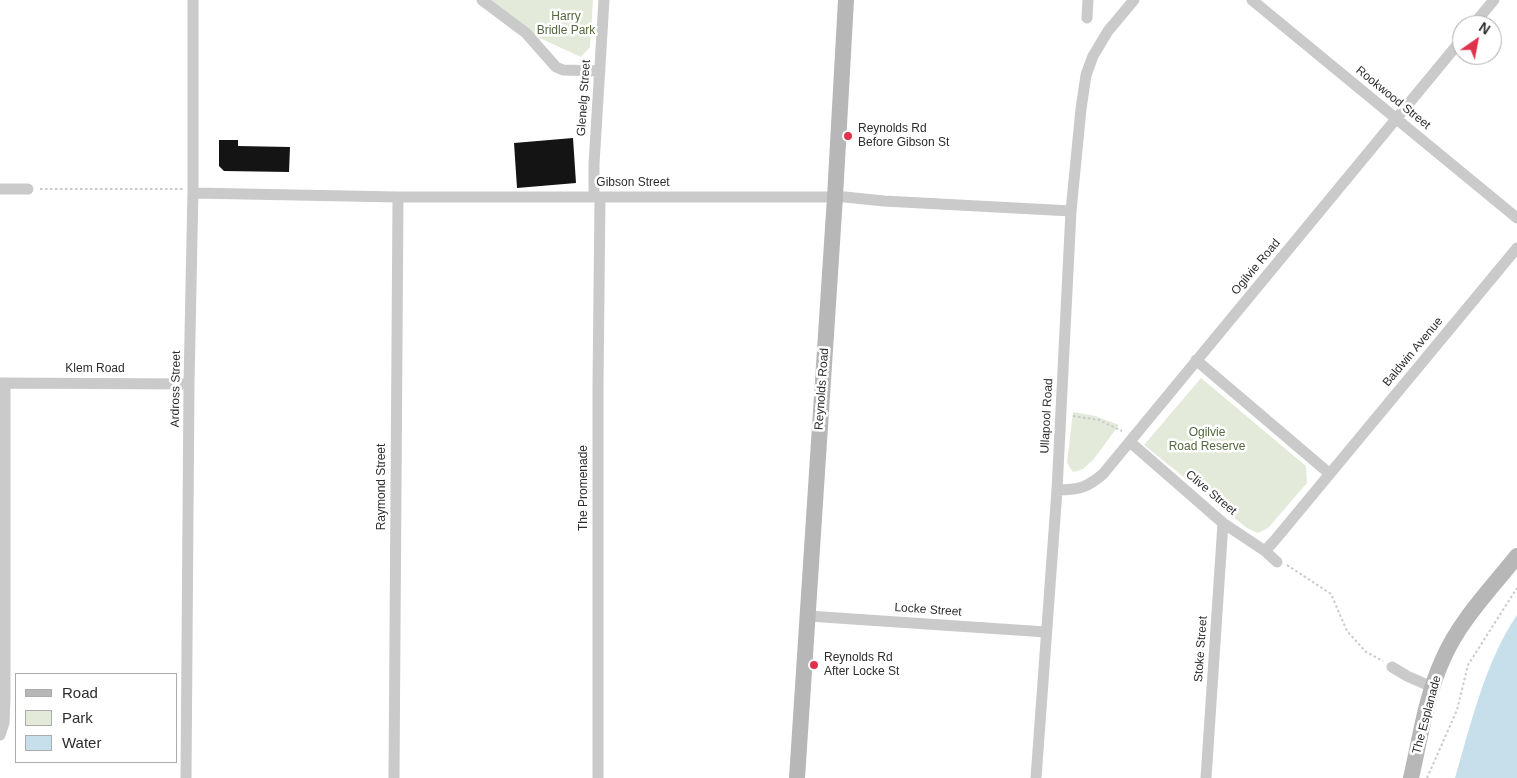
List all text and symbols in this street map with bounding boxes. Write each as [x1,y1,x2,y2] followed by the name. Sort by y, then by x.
[537,10,595,38] park label: Harry Bridle Park
[1452,15,1502,65] north arrow
[1476,19,1493,38] text: N
[574,59,594,137] street label: Glenelg Street
[1353,63,1433,133] street label: Rookwood Street
[858,122,949,150] place label: Reynolds Rd Before Gibson St
[842,130,854,142] marker: Reynolds Rd Before Gibson St
[596,176,670,190] street label: Gibson Street
[1228,236,1284,298] street label: Ogilvie Road
[1380,314,1446,390] street label: Baldwin Avenue
[812,348,832,430] street label: Reynolds Road
[168,351,184,427] street label: Ardross Street
[65,362,125,376] street label: Klem Road
[1038,378,1056,454] street label: Ullapool Road
[1169,426,1245,454] park label: Ogilvie Road Reserve
[375,444,389,530] street label: Raymond Street
[577,445,591,531] street label: The Promenade
[1183,468,1239,518] street label: Clive Street
[894,600,962,620] street label: Locke Street
[1192,616,1210,682] street label: Stoke Street
[824,651,899,679] place label: Reynolds Rd After Locke St
[808,659,820,671] marker: Reynolds Rd After Locke St
[15,673,178,763] legend
[1410,674,1444,756] street label: The Esplanade
[62,684,98,701] text: Road
[62,709,93,726] text: Park
[62,734,101,751] text: Water

